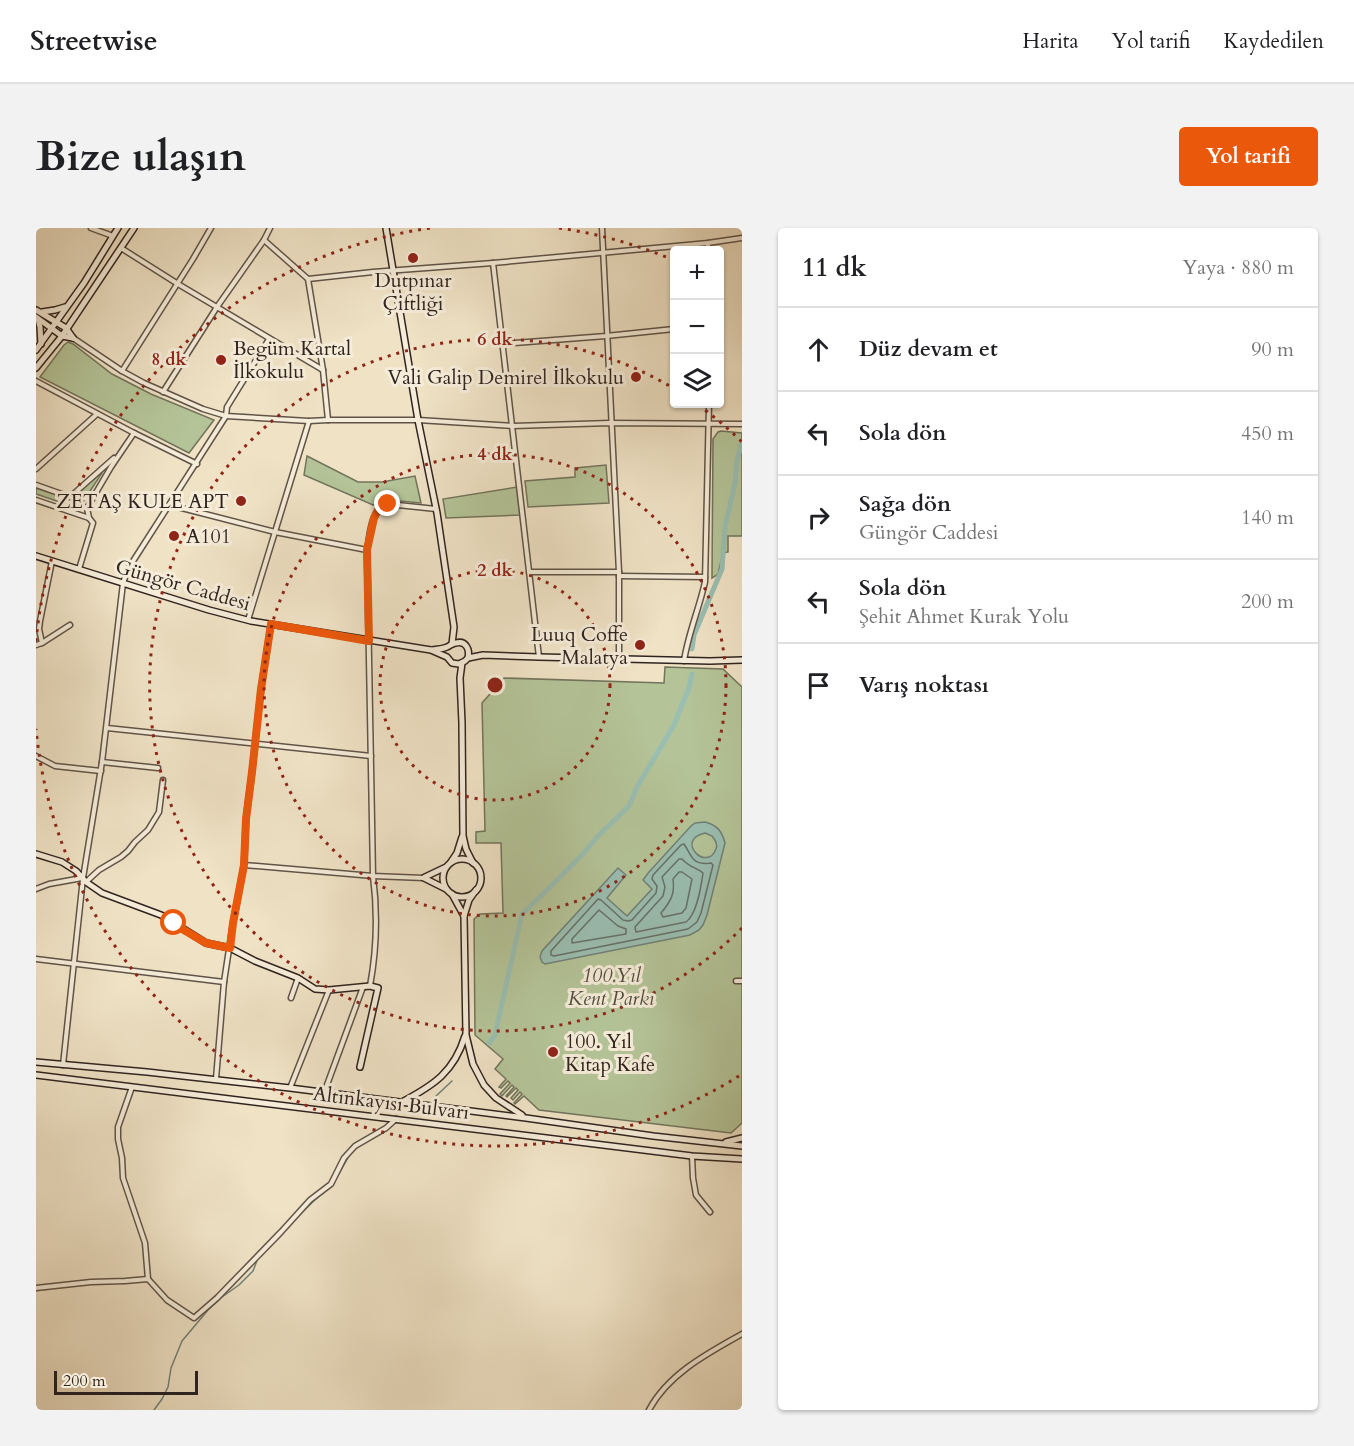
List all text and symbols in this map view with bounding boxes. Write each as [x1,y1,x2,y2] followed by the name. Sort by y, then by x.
[30,22,158,60] text: Streetwise
[1023,27,1079,56] text: Harita
[1112,27,1191,56] text: Yol tarifi
[1224,27,1324,56] text: Kaydedilen
[1179,127,1318,186] button: Yol tarifi
[36,128,246,185] text: Bize ulaşın
[670,246,724,408] map controls
[670,246,724,300] button: +
[802,250,867,285] text: 11 dk
[406,251,420,265] marker: Dutpınar Çiftliği
[1182,254,1294,281] text: Yaya · 880 m
[374,267,452,317] place label: Dutpınar Çiftliği
[670,300,724,354] button: −
[477,327,514,352] text: 6 dk
[802,333,835,366] icon: ahead
[859,334,998,364] text: Düz devam et
[233,335,351,385] place label: Begüm Kartal İlkokulu
[1251,336,1294,363] text: 90 m
[151,347,188,372] text: 8 dk
[214,353,228,367] marker: Begüm Kartal İlkokulu
[670,354,724,408] button: layers
[387,364,624,391] place label: Vali Galip Demirel İlkokulu
[629,370,643,384] marker: Vali Galip Demirel İlkokulu
[802,417,835,450] icon: left
[859,418,946,448] text: Sola dön
[1241,420,1294,447] text: 450 m
[477,442,514,467] text: 4 dk
[56,488,229,515] place label: ZETAŞ KULE APT
[859,489,951,519] text: Sağa dön
[374,490,400,516] route end
[234,494,248,508] marker: ZETAŞ KULE APT
[802,501,835,534] icon: right
[1241,504,1294,531] text: 140 m
[859,519,998,546] text: Güngör Caddesi
[186,523,231,550] place label: A101
[167,529,181,543] marker: A101
[112,553,254,617] street label: Güngör Caddesi
[477,558,514,583] text: 2 dk
[859,573,946,603] text: Sola dön
[802,585,835,618] icon: left
[1241,588,1294,615] text: 200 m
[859,603,1069,630] text: Şehit Ahmet Kurak Yolu
[531,621,628,671] place label: Luuq Coffe Malatya
[633,638,647,652] marker: Luuq Coffe Malatya
[802,669,835,702] icon: arrive
[859,670,989,700] text: Varış noktası
[485,675,505,695] centre of rings
[160,909,186,935] route start
[568,962,655,1012] park label: 100.Yıl Kent Parkı
[565,1028,655,1078] place label: 100. Yıl Kitap Kafe
[546,1045,560,1059] marker: 100. Yıl Kitap Kafe
[311,1080,471,1126] street label: Altınkayısı Bulvarı
[54,1368,198,1396] scale bar
[63,1370,105,1392] text: 200 m

